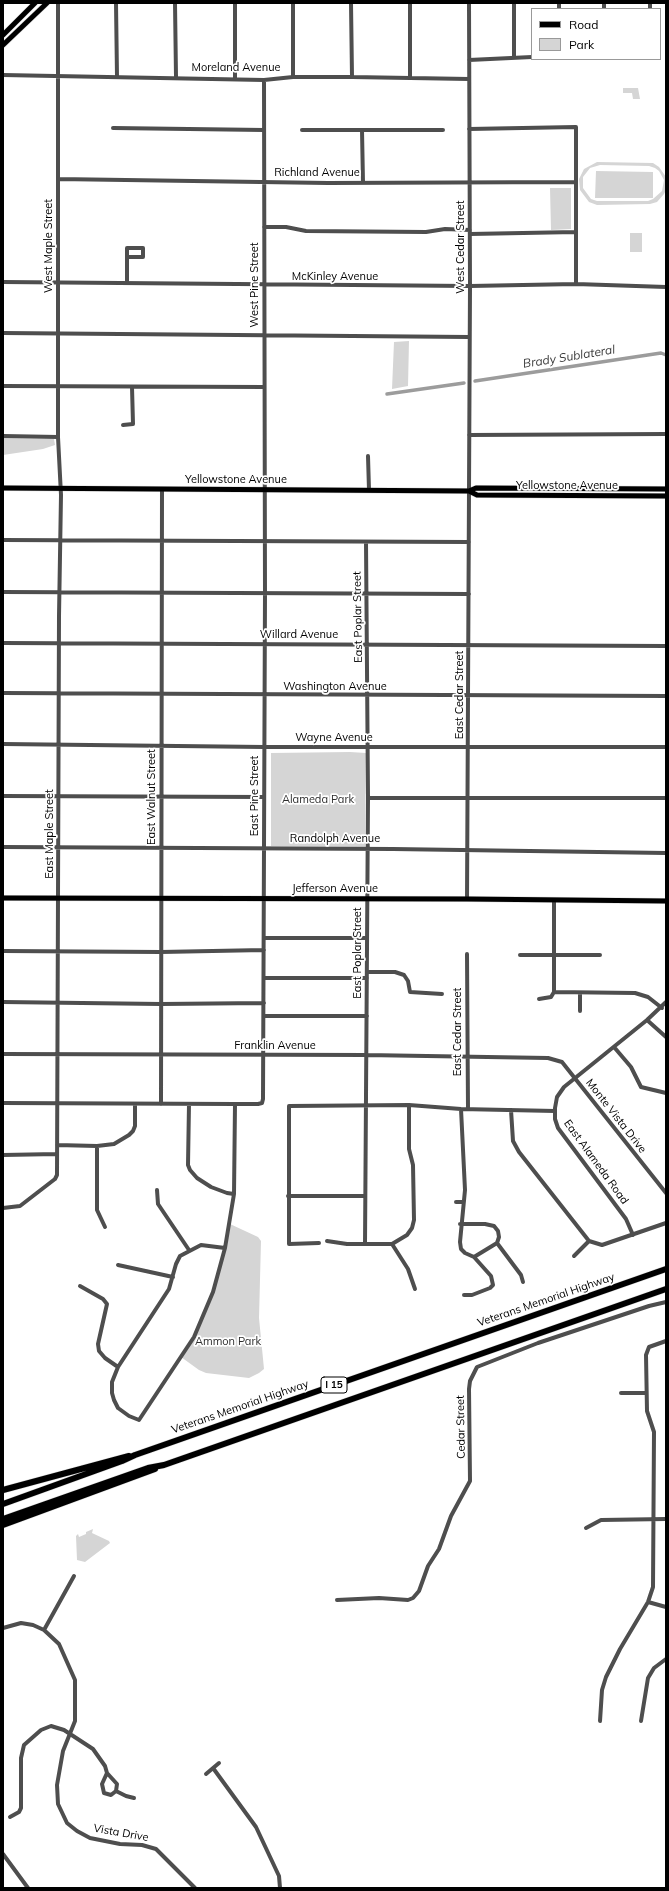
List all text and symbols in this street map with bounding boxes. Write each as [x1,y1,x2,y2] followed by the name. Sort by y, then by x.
[531,8,661,60] legend
[569,17,598,32] text: Road
[569,37,594,52] text: Park
[191,61,281,75] street label: Moreland Avenue
[274,166,360,180] street label: Richland Avenue
[42,199,56,293] street label: West Maple Street
[454,200,468,294] street label: West Cedar Street
[248,242,262,328] street label: West Pine Street
[292,270,378,284] street label: McKinley Avenue
[522,343,616,371] water label: Brady Sublateral
[185,473,287,487] street label: Yellowstone Avenue
[516,479,618,493] street label: Yellowstone Avenue
[351,571,365,663] street label: East Poplar Street
[260,628,338,642] street label: Willard Avenue
[453,651,467,739] street label: East Cedar Street
[283,680,387,694] street label: Washington Avenue
[295,731,373,745] street label: Wayne Avenue
[145,749,159,845] street label: East Walnut Street
[248,756,262,836] street label: East Pine Street
[43,789,57,879] street label: East Maple Street
[282,793,354,807] park label: Alameda Park
[290,832,380,846] street label: Randolph Avenue
[292,882,378,896] street label: Jefferson Avenue
[351,907,365,999] street label: East Poplar Street
[451,988,465,1076] street label: East Cedar Street
[234,1039,316,1053] street label: Franklin Avenue
[583,1076,649,1156] street label: Monte Vista Drive
[561,1117,631,1207] street label: East Alameda Road
[476,1270,616,1330] street label: Veterans Memorial Highway
[195,1335,261,1349] park label: Ammon Park
[170,1377,310,1437] street label: Veterans Memorial Highway
[321,1377,347,1393] road number: I 15
[454,1395,468,1459] street label: Cedar Street
[92,1822,150,1844] street label: Vista Drive

